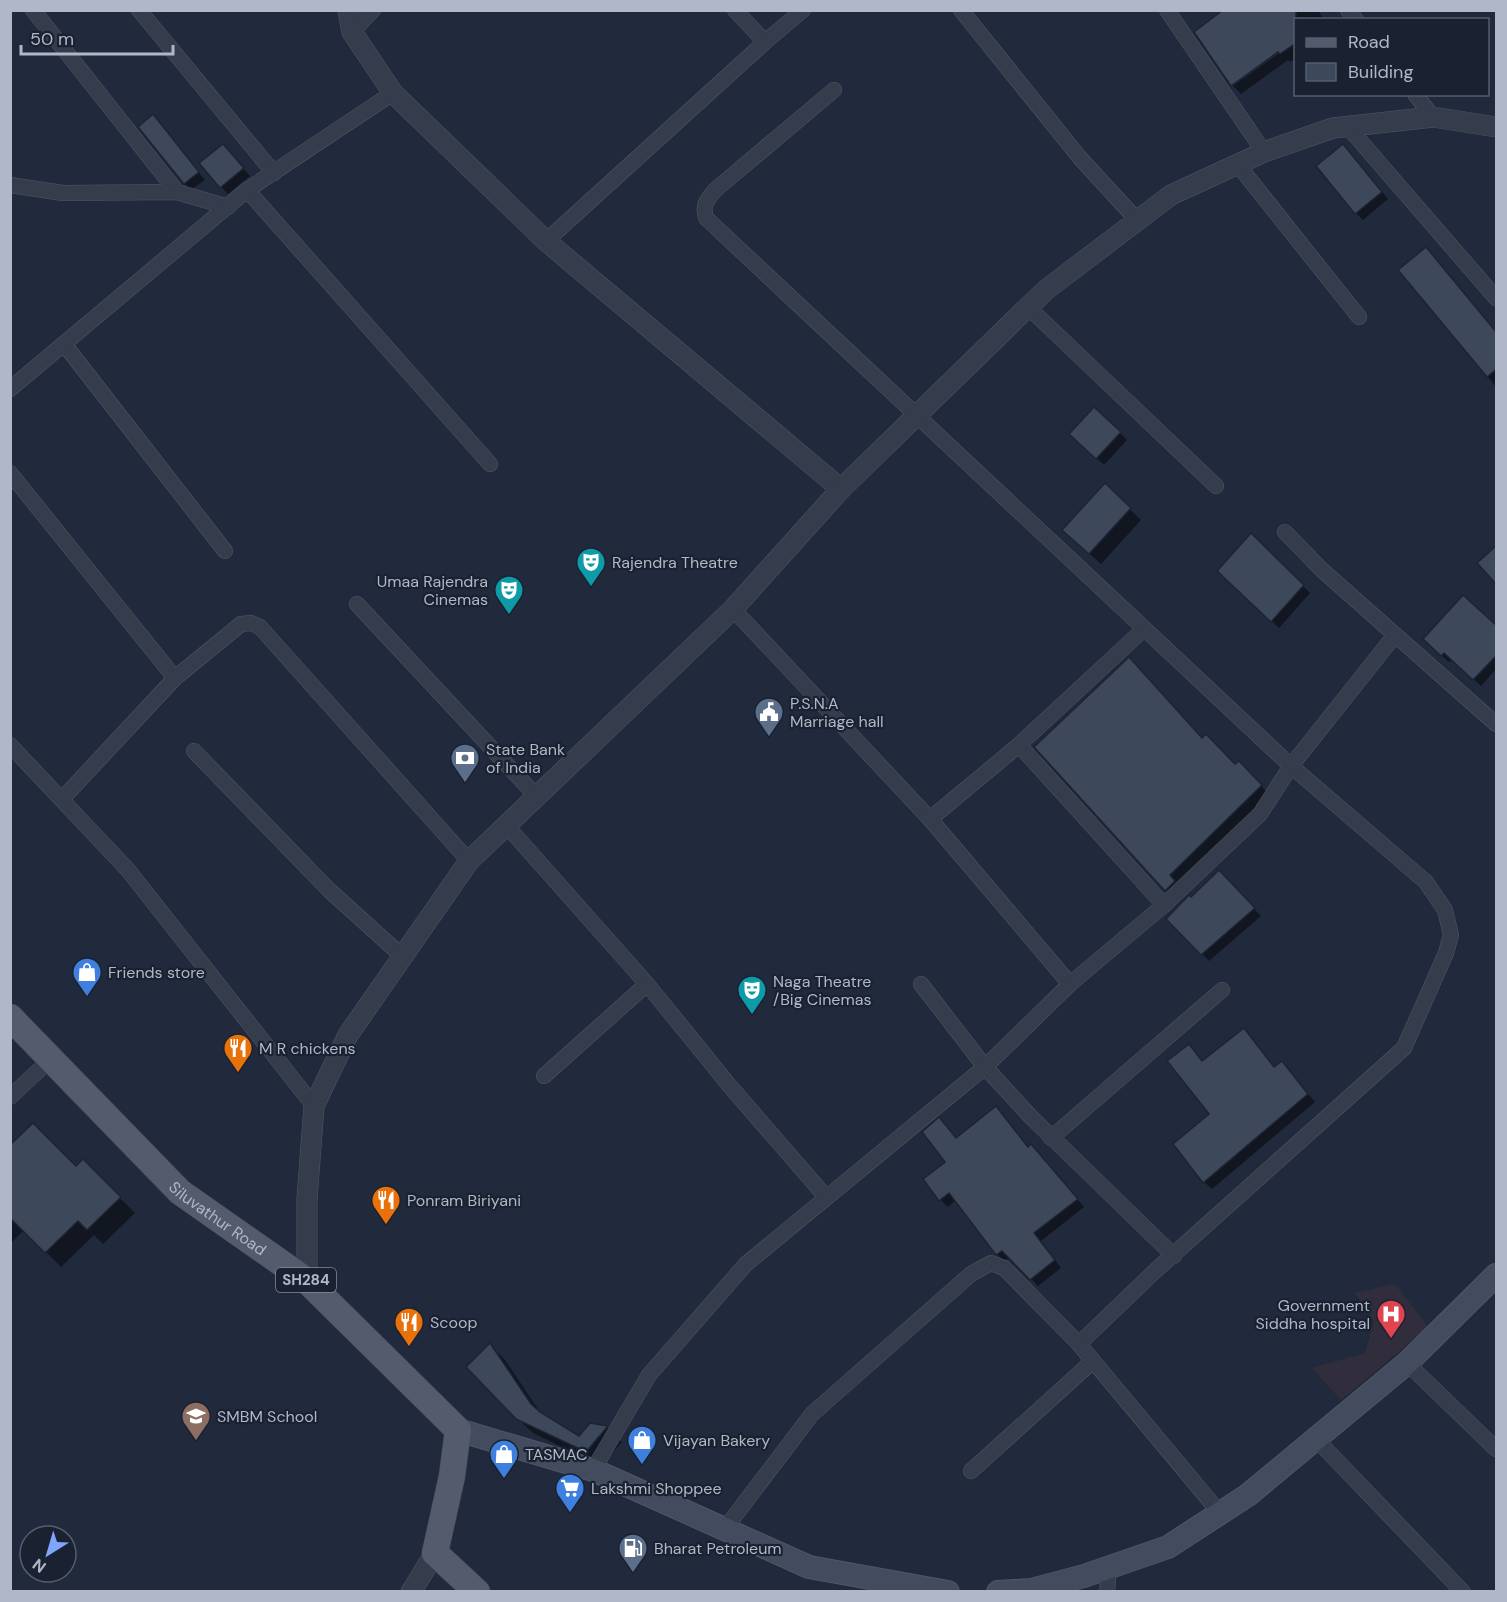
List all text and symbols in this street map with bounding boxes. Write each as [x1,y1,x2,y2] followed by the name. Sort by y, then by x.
[21,18,172,56] scale bar
[1294,18,1489,96] legend
[30,27,74,51] text: 50 m
[1348,30,1390,54] text: Road
[1348,60,1413,84] text: Building
[575,546,607,588] theatre icon: Rajendra Theatre
[612,552,738,573] place label: Rajendra Theatre
[377,571,488,610] place label: Umaa Rajendra Cinemas
[493,574,525,616] theatre icon: Umaa Rajendra Cinemas
[790,693,884,732] place label: P.S.N.A Marriage hall
[753,696,785,738] public building icon: P.S.N.A Marriage hall
[486,739,565,778] place label: State Bank of India
[449,742,481,784] bank icon: State Bank of India
[71,956,103,998] shop icon: Friends store
[108,962,205,983] place label: Friends store
[773,971,871,1010] place label: Naga Theatre /Big Cinemas
[736,974,768,1016] theatre icon: Naga Theatre /Big Cinemas
[222,1032,254,1074] restaurant icon: M R chickens
[259,1038,356,1059] place label: M R chickens
[164,1177,270,1260] street label: Siluvathur Road
[370,1184,402,1226] restaurant icon: Ponram Biriyani
[407,1190,521,1211] place label: Ponram Biriyani
[276,1268,336,1292] road number: SH284
[1256,1295,1370,1334] place label: Government Siddha hospital
[1375,1298,1407,1340] hospital icon: Government Siddha hospital
[393,1306,425,1348] restaurant icon: Scoop
[430,1312,477,1333] place label: Scoop
[180,1400,212,1442] school or university icon: SMBM School
[217,1406,317,1427] place label: SMBM School
[626,1424,658,1466] shop icon: Vijayan Bakery
[663,1430,770,1451] place label: Vijayan Bakery
[488,1438,520,1480] shop icon: TASMAC
[525,1444,588,1465] place label: TASMAC
[554,1472,586,1514] supermarket icon: Lakshmi Shoppee
[591,1478,722,1499] place label: Lakshmi Shoppee
[18,1524,78,1584] north arrow
[617,1532,649,1574] fuel station icon: Bharat Petroleum
[654,1538,782,1559] place label: Bharat Petroleum
[28,1554,50,1577] text: N

